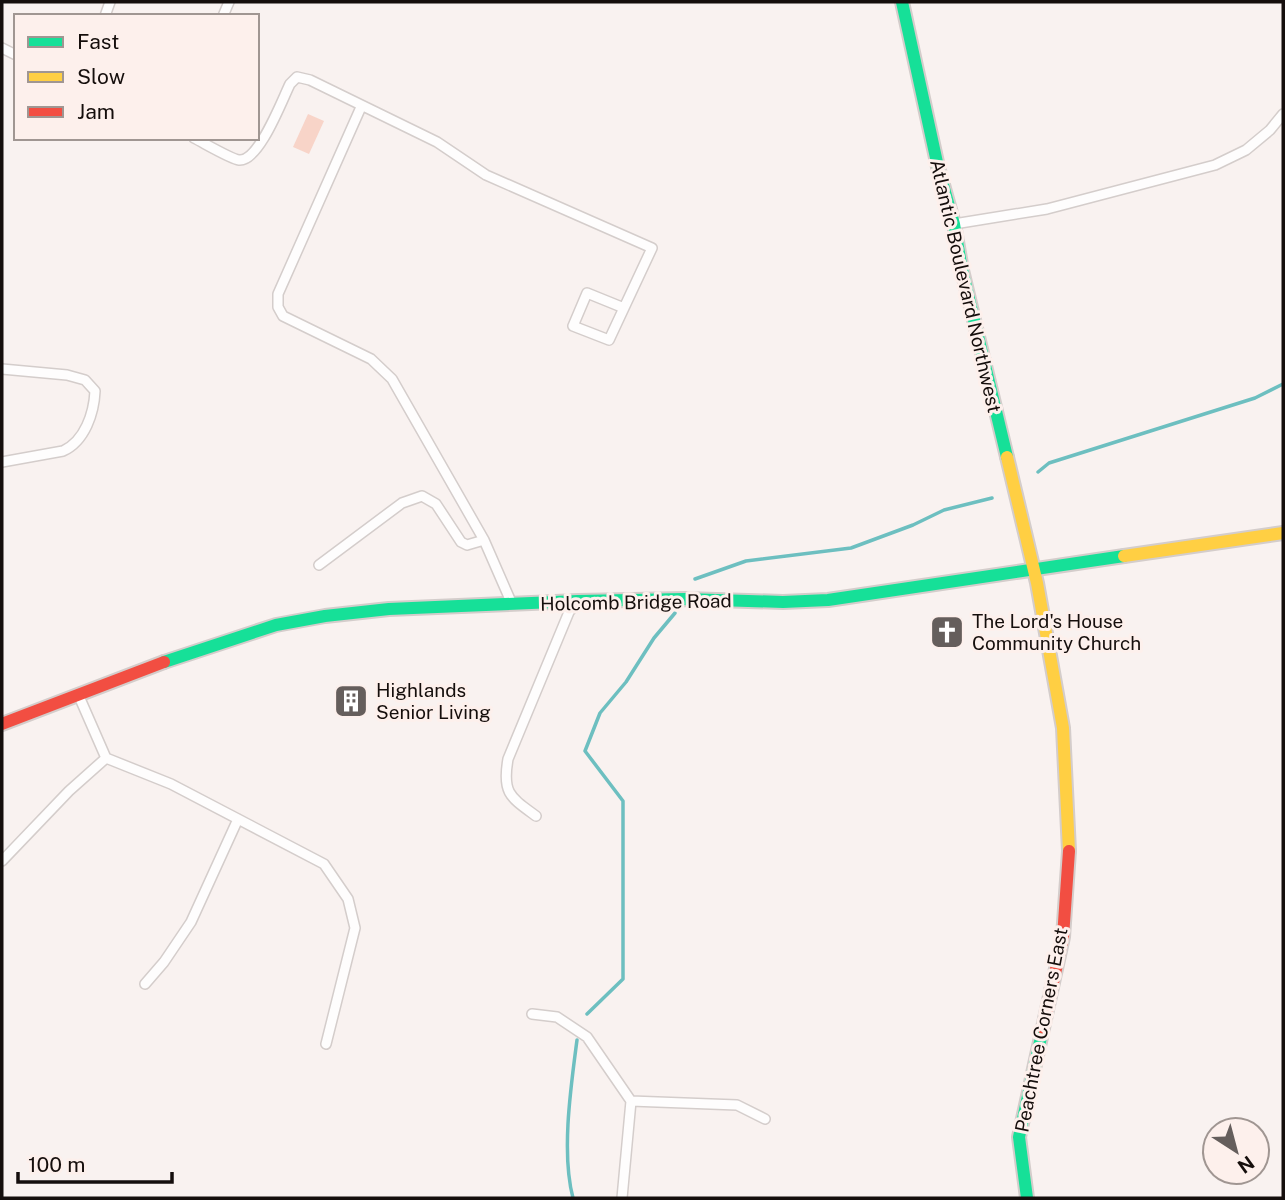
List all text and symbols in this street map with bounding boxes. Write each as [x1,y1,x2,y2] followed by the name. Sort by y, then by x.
[14,14,259,140] legend
[77,29,119,54] text: Fast
[77,64,125,89] text: Slow
[77,99,115,124] text: Jam
[926,157,1006,415] street label: Atlantic Boulevard Northwest
[540,589,732,615] street label: Holcomb Bridge Road
[972,610,1141,654] place label: The Lord's House Community Church
[928,613,966,651] church icon: The Lord's House Community Church
[376,679,491,723] place label: Highlands Senior Living
[332,682,370,720] building icon: Highlands Senior Living
[1010,926,1072,1134] street label: Peachtree Corners East
[1201,1116,1271,1186] north arrow
[18,1140,172,1184] scale bar
[1234,1151,1258,1178] text: N
[28,1152,85,1177] text: 100 m

